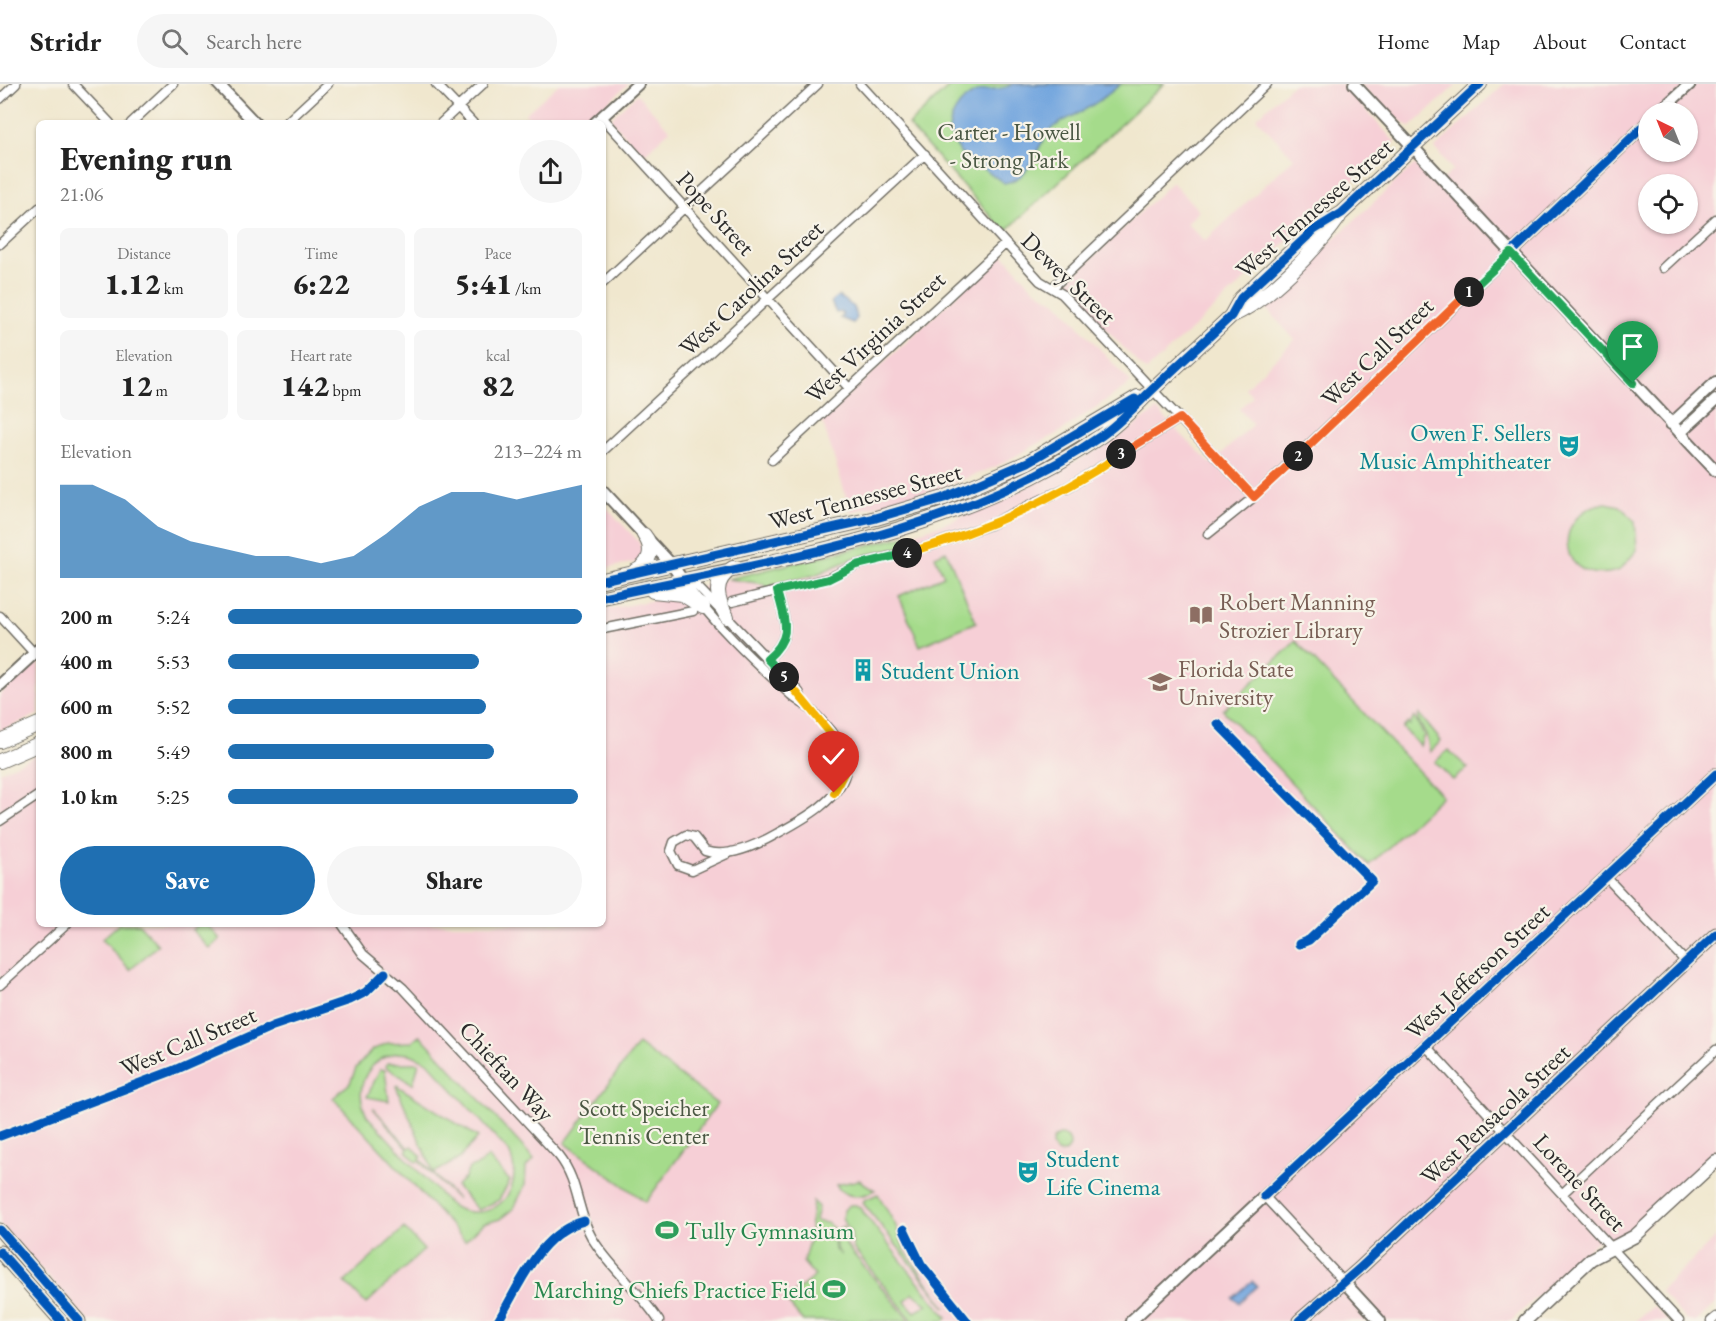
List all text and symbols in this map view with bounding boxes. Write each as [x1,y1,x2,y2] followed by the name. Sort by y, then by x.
[137,14,557,68] search box
[30,23,101,59] text: Stridr
[158,25,191,58] icon: search
[206,27,302,56] text: Search here
[1377,28,1429,55] text: Home
[1462,28,1500,55] text: Map
[1533,28,1586,55] text: About
[1619,28,1686,55] text: Contact
[1638,102,1698,162] north arrow
[1638,102,1698,234] map controls
[937,116,1081,175] park label: Carter - Howell - Strong Park
[1229,131,1399,285] street label: West Tennessee Street
[60,137,232,180] text: Evening run
[519,140,582,203] button: share
[670,164,762,262] street label: Pope Street
[1638,174,1698,234] button: locate
[60,181,103,207] text: 21:06
[672,213,830,363] street label: West Carolina Street
[1015,225,1124,331] street label: Dewey Street
[117,243,171,264] text: Distance
[304,243,338,264] text: Time
[485,243,511,264] text: Pace
[104,264,160,303] text: 1.12
[292,264,350,303] text: 6:22
[455,264,512,303] text: 5:41
[798,264,952,410] street label: West Virginia Street
[1454,277,1484,307] pin: 1
[160,278,184,299] text: km
[512,278,541,299] text: /km
[1465,281,1473,302] text: 1
[1314,290,1440,413] street label: West Call Street
[1607,321,1658,383] pin
[1616,330,1649,363] icon: arrive
[115,345,173,366] text: Elevation
[290,345,352,366] text: Heart rate
[486,345,510,366] text: kcal
[120,366,152,405] text: 12
[281,366,329,405] text: 142
[482,366,514,405] text: 82
[152,380,168,401] text: m
[329,380,361,401] text: bpm
[1359,417,1551,476] place label: Owen F. Sellers Music Amphitheater
[1556,433,1582,459] theatre icon: Owen F. Sellers Music Amphitheater
[60,438,132,464] text: Elevation
[494,438,582,464] text: 213–224 m
[1106,439,1136,469] pin: 3
[1283,441,1313,471] pin: 2
[1117,443,1125,464] text: 3
[1294,445,1302,466] text: 2
[765,455,965,537] street label: West Tennessee Street
[892,538,922,568] pin: 4
[903,542,911,563] text: 4
[1219,586,1376,645] place label: Robert Manning Strozier Library
[1188,602,1214,628] library icon: Robert Manning Strozier Library
[60,604,113,630] text: 200 m
[156,604,190,630] text: 5:24
[60,649,113,675] text: 400 m
[156,649,190,675] text: 5:53
[1178,653,1294,712] place label: Florida State University
[881,655,1020,686] place label: Student Union
[850,657,876,683] building icon: Student Union
[769,662,799,692] pin: 5
[780,666,788,687] text: 5
[1147,669,1173,695] school or university icon: Florida State University
[60,694,113,720] text: 600 m
[156,694,190,720] text: 5:52
[808,731,859,793] pin
[60,739,113,765] text: 800 m
[156,739,190,765] text: 5:49
[817,740,850,773] icon: check
[60,784,118,810] text: 1.0 km
[156,784,190,810] text: 5:25
[60,846,315,915] button: Save
[327,846,582,915] button: Share
[1398,896,1556,1046] street label: West Jefferson Street
[115,998,261,1084] street label: West Call Street
[453,1014,562,1128] street label: Chieftan Way
[1413,1036,1577,1192] street label: West Pensacola Street
[579,1092,709,1151] park label: Scott Speicher Tennis Center
[1527,1127,1634,1238] street label: Lorene Street
[1046,1143,1161,1202] place label: Student Life Cinema
[1015,1159,1041,1185] theatre icon: Student Life Cinema
[685,1215,855,1246] place label: Tully Gymnasium
[654,1217,680,1243] sports icon: Tully Gymnasium
[534,1274,817,1305] place label: Marching Chiefs Practice Field
[821,1276,847,1302] sports icon: Marching Chiefs Practice Field

